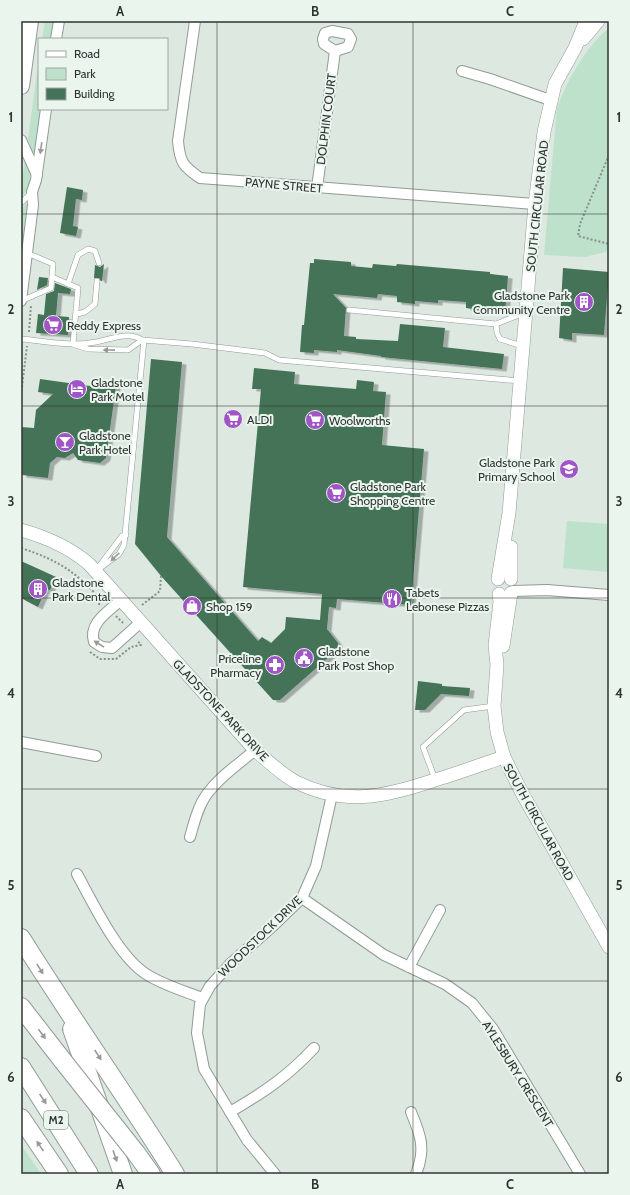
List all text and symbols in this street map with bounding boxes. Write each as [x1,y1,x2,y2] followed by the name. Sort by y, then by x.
[116,3,125,19] text: A
[311,3,319,19] text: B
[506,3,514,19] text: C
[38,38,168,110] legend
[74,46,100,61] text: Road
[74,66,96,81] text: Park
[313,72,339,166] street label: DOLPHIN COURT
[74,86,116,101] text: Building
[9,109,13,125] text: 1
[617,109,621,125] text: 1
[523,139,551,272] street label: SOUTH CIRCULAR ROAD
[38,142,44,154] one-way arrow
[245,174,324,196] street label: PAYNE STREET
[473,288,571,317] place label: Gladstone Park Community Centre
[573,291,595,313] building icon: Gladstone Park Community Centre
[8,301,15,317] text: 2
[616,301,623,317] text: 2
[42,314,64,336] supermarket icon: Reddy Express
[67,318,141,333] place label: Reddy Express
[103,346,115,353] one-way arrow
[91,375,145,404] place label: Gladstone Park Motel
[66,378,88,400] hotel icon: Gladstone Park Motel
[222,408,244,430] supermarket icon: ALDI
[304,409,326,431] supermarket icon: Woolworths
[247,412,272,427] place label: ALDI
[329,413,390,428] place label: Woolworths
[79,428,131,457] place label: Gladstone Park Hotel
[54,431,76,453] bar icon: Gladstone Park Hotel
[478,455,556,484] place label: Gladstone Park Primary School
[558,458,580,480] school or university icon: Gladstone Park Primary School
[350,479,435,508] place label: Gladstone Park Shopping Centre
[325,482,347,504] supermarket icon: Gladstone Park Shopping Centre
[7,493,15,509] text: 3
[615,493,623,509] text: 3
[110,552,120,561] one-way arrow
[52,575,111,604] place label: Gladstone Park Dental
[27,578,49,600] building icon: Gladstone Park Dental
[406,585,489,614] place label: Tabets Lebonese Pizzas
[381,588,403,610] restaurant icon: Tabets Lebonese Pizzas
[181,595,203,617] shop icon: Shop 159
[206,599,253,614] place label: Shop 159
[94,641,105,648] one-way arrow
[318,644,394,673] place label: Gladstone Park Post Shop
[293,647,315,669] public building icon: Gladstone Park Post Shop
[210,651,261,680] place label: Priceline Pharmacy
[264,654,286,676] pharmacy icon: Priceline Pharmacy
[170,656,272,764] street label: GLADSTONE PARK DRIVE
[7,685,15,701] text: 4
[615,685,623,701] text: 4
[500,761,578,884] street label: SOUTH CIRCULAR ROAD
[8,877,15,893] text: 5
[616,877,623,893] text: 5
[215,892,305,980] street label: WOODSTOCK DRIVE
[37,963,44,975] one-way arrow
[479,1018,557,1131] street label: AYLESBURY CRESCENT
[38,1028,46,1039] one-way arrow
[94,1050,102,1061] one-way arrow
[7,1069,15,1085] text: 6
[615,1069,623,1085] text: 6
[39,1094,47,1105] one-way arrow
[44,1111,68,1129] road number: M2
[36,1141,44,1151] one-way arrow
[113,1150,119,1162] one-way arrow
[116,1176,125,1192] text: A
[311,1176,319,1192] text: B
[506,1176,514,1192] text: C

